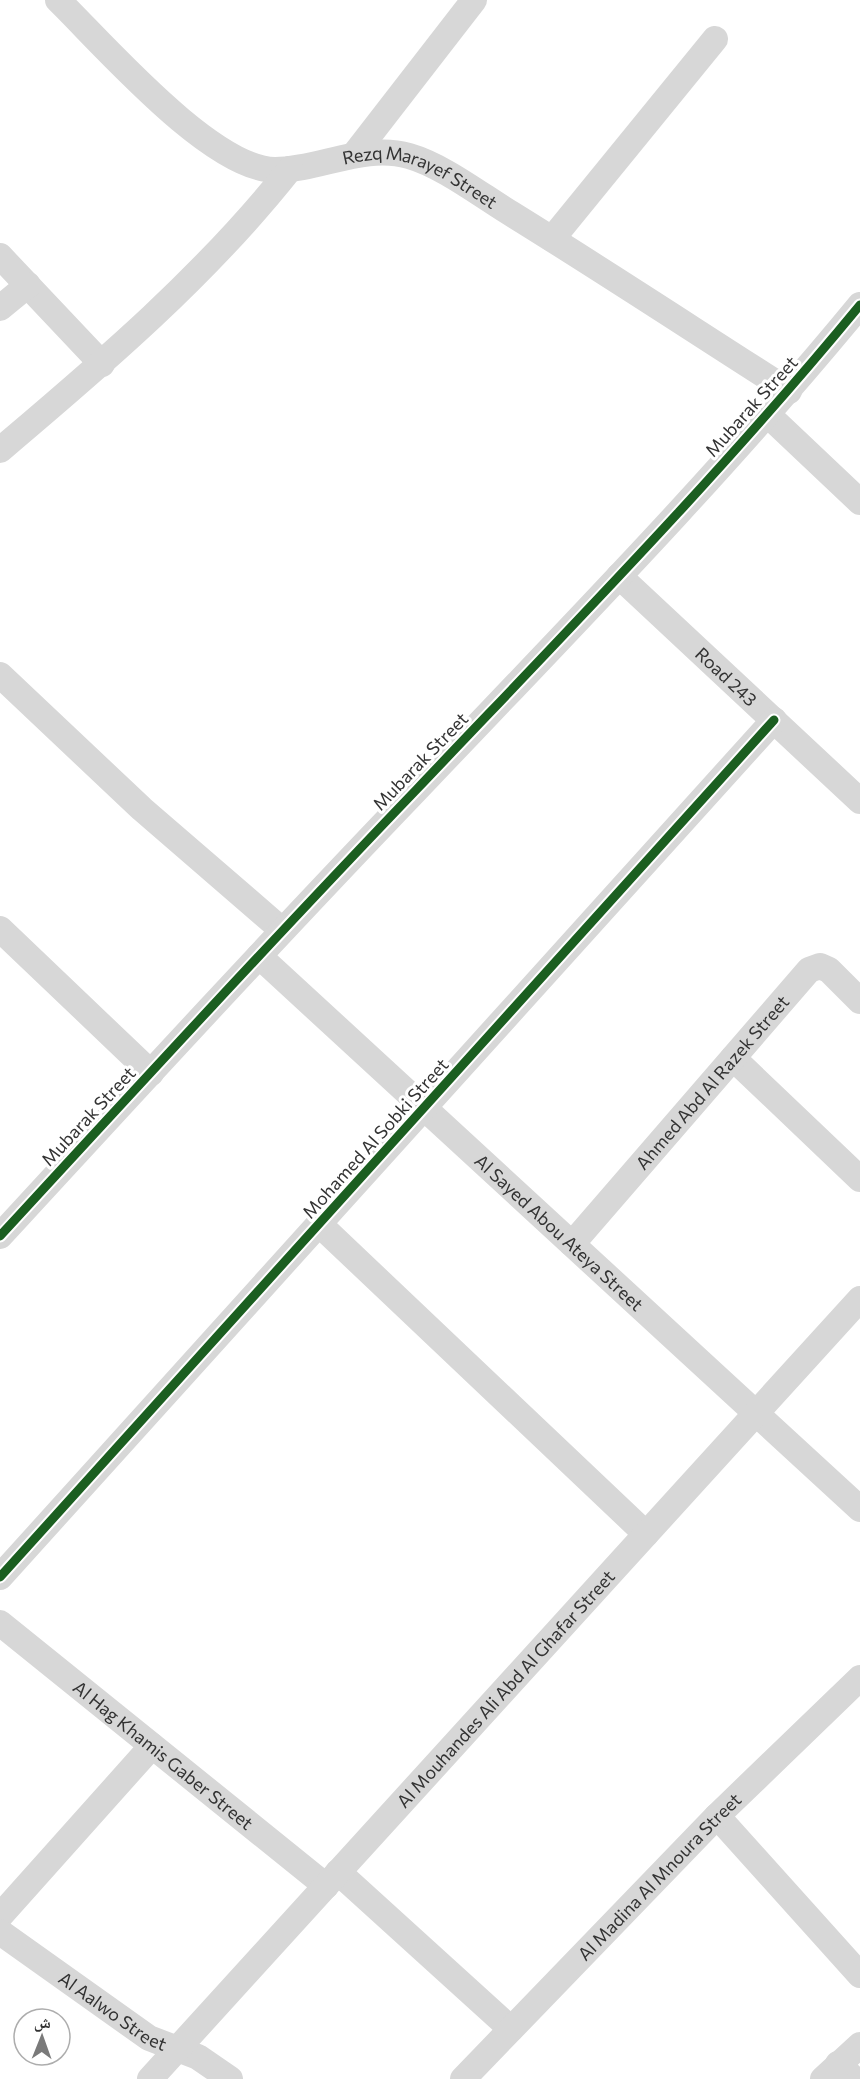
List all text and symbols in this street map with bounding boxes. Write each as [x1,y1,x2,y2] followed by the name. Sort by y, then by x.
[340,141,502,213] street label: Rezq Marayef Street
[700,351,802,461] street label: Mubarak Street
[691,642,762,710] street label: Road 243
[368,707,472,815] street label: Mubarak Street
[631,991,793,1174] street label: Ahmed Abd Al Razek Street
[297,1053,453,1223] street label: Mohamed Al Sobki Street
[36,1062,140,1170] street label: Mubarak Street
[470,1149,648,1315] street label: Al Sayed Abou Ateya Street
[392,1565,619,1812] street label: Al Mouhandes Ali Abd Al Ghafar Street
[69,1676,258,1834] street label: Al Hag Khamis Gaber Street
[573,1788,745,1965] street label: Al Madina Al Mnoura Street
[55,1967,170,2055] street label: Al Aalwo Street
[12,2007,72,2067] north arrow
[34,2012,51,2032] text: ش

